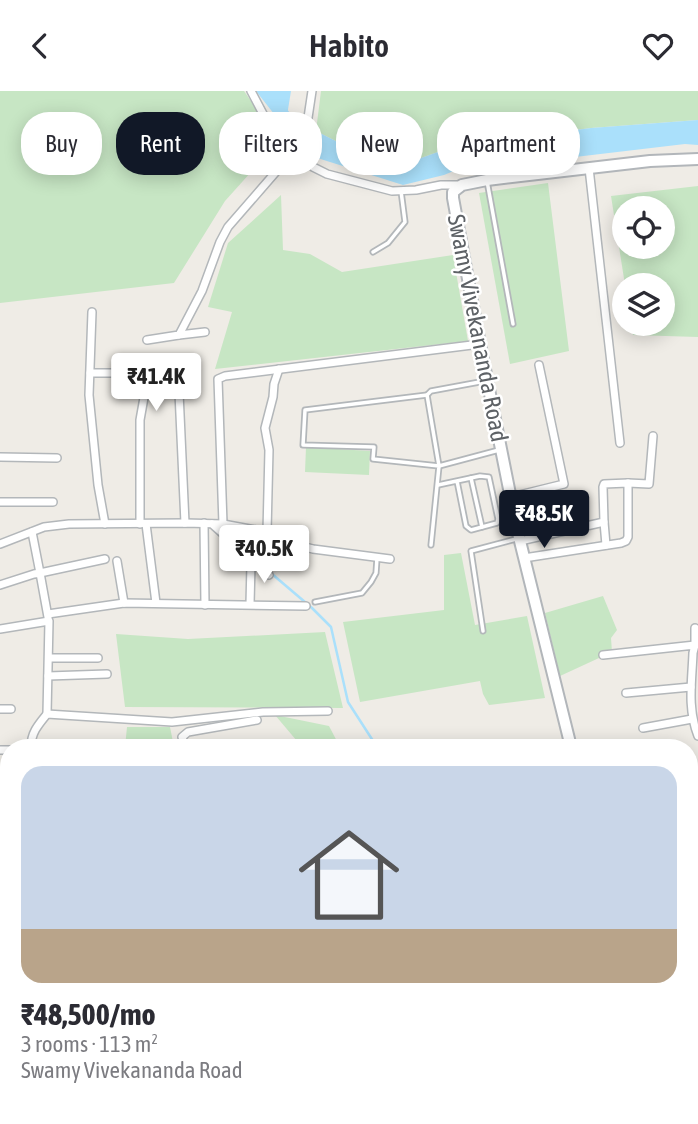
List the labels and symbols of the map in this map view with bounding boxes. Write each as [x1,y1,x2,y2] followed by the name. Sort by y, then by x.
[443,212,513,444] street label: Swamy Vivekananda Road
[99,353,213,413] pin: ₹41.4K
[487,491,601,550] pin: ₹48.5K
[207,525,321,585] pin: ₹40.5K

